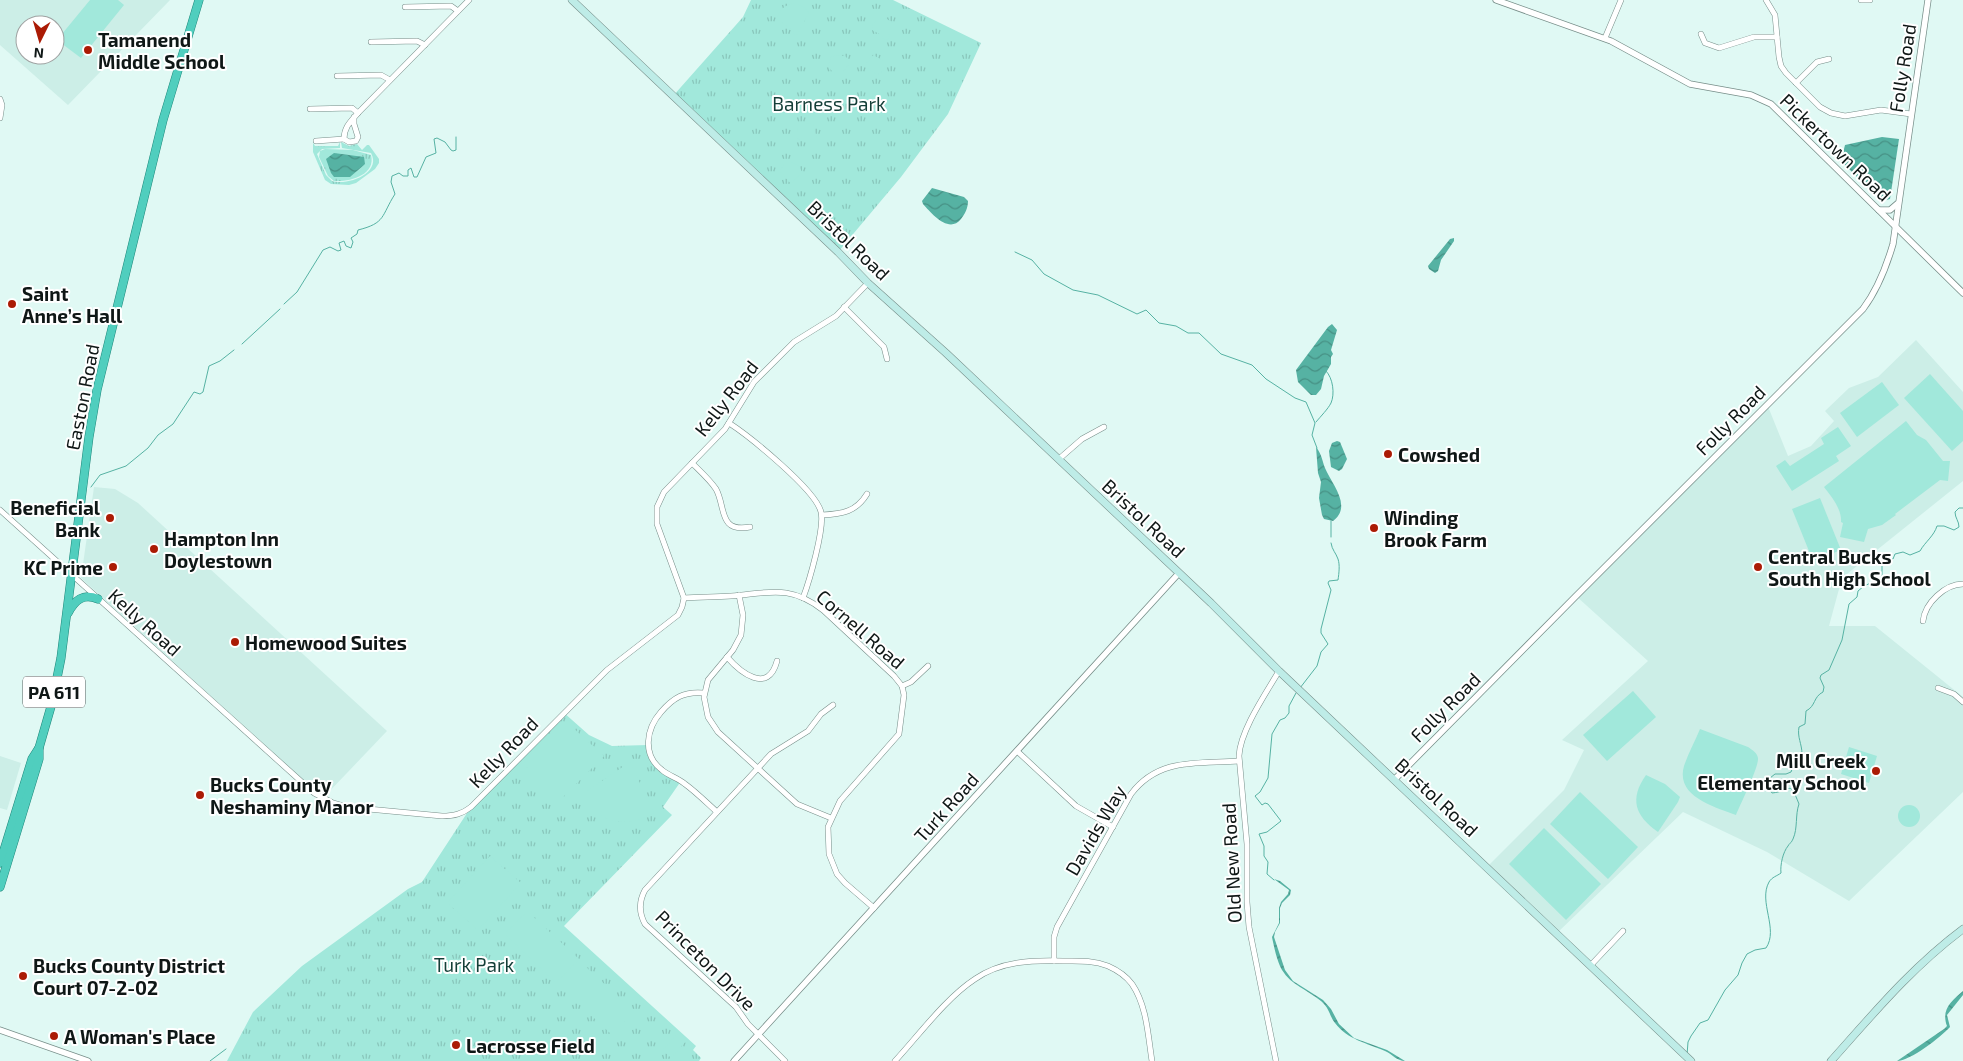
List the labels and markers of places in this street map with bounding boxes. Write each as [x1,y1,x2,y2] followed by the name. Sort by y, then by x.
[98,28,226,73] place label: Tamanend Middle School
[82,44,94,56] marker: Tamanend Middle School
[22,282,123,327] place label: Saint Anne’s Hall
[6,298,18,310] marker: Saint Anne’s Hall
[1398,443,1480,466] place label: Cowshed
[1382,448,1394,460] marker: Cowshed
[10,496,101,541] place label: Beneficial Bank
[1384,506,1487,551] place label: Winding Brook Farm
[104,512,116,524] marker: Beneficial Bank
[1368,522,1380,534] marker: Winding Brook Farm
[164,527,279,573] place label: Hampton Inn Doylestown
[148,543,160,555] marker: Hampton Inn Doylestown
[1768,545,1932,590] place label: Central Bucks South High School
[24,556,103,579] place label: KC Prime
[107,561,119,573] marker: KC Prime
[1752,561,1764,573] marker: Central Bucks South High School
[245,631,407,654] place label: Homewood Suites
[229,636,241,648] marker: Homewood Suites
[1697,749,1867,795] place label: Mill Creek Elementary School
[1870,765,1882,777] marker: Mill Creek Elementary School
[210,773,374,819] place label: Bucks County Neshaminy Manor
[194,789,206,801] marker: Bucks County Neshaminy Manor
[33,954,225,999] place label: Bucks County District Court 07-2-02
[17,970,29,982] marker: Bucks County District Court 07-2-02
[64,1025,216,1048] place label: A Woman's Place
[48,1030,60,1042] marker: A Woman's Place
[466,1034,595,1057] place label: Lacrosse Field
[450,1039,462,1051] marker: Lacrosse Field

